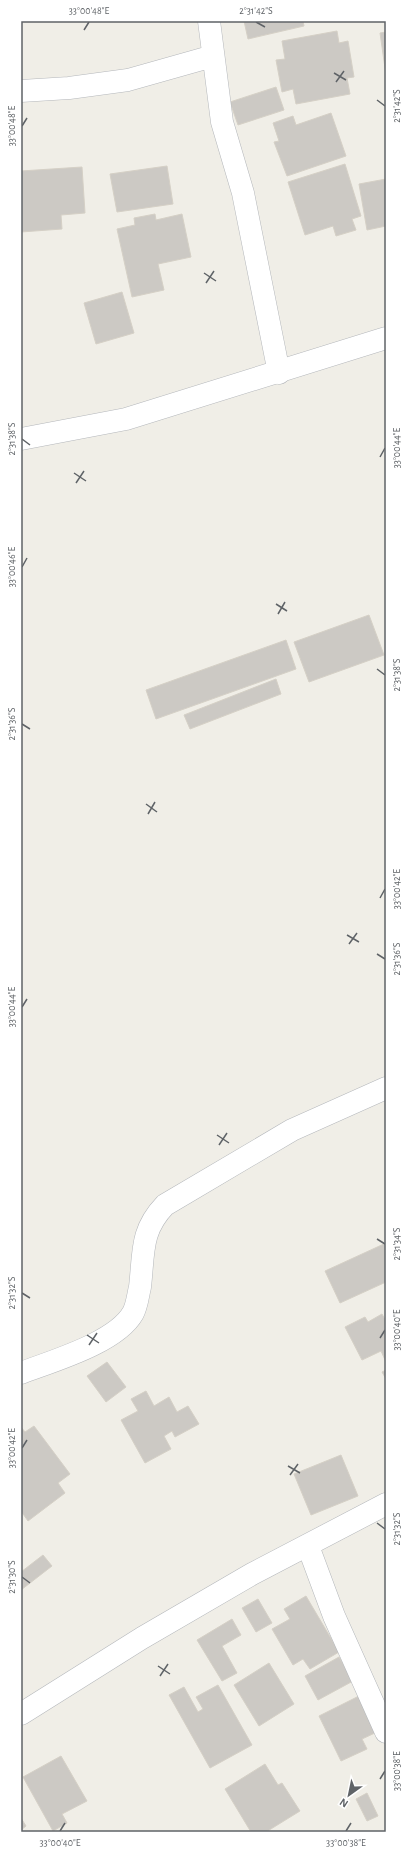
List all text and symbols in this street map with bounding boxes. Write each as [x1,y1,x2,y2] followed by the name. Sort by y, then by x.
[69,6,109,16] text: 33°00'48"E
[239,6,273,16] text: 2°31'42"S
[392,89,402,123] text: 2°31'42"S
[7,106,17,146] text: 33°00'48"E
[7,422,17,456] text: 2°31'38"S
[392,428,402,468] text: 33°00'44"E
[7,547,17,587] text: 33°00'46"E
[392,658,402,692] text: 2°31'38"S
[7,707,17,741] text: 2°31'36"S
[392,869,402,909] text: 33°00'42"E
[392,942,402,976] text: 2°31'36"S
[7,987,17,1027] text: 33°00'44"E
[392,1227,402,1261] text: 2°31'34"S
[7,1276,17,1309] text: 2°31'32"S
[392,1309,402,1351] text: 33°00'40"E
[7,1428,17,1468] text: 33°00'42"E
[392,1512,402,1545] text: 2°31'32"S
[7,1560,17,1594] text: 2°31'30"S
[392,1751,402,1791] text: 33°00'38"E
[329,1775,369,1815] north arrow
[338,1796,350,1810] text: N
[39,1838,81,1848] text: 33°00'40"E
[326,1838,366,1848] text: 33°00'38"E

